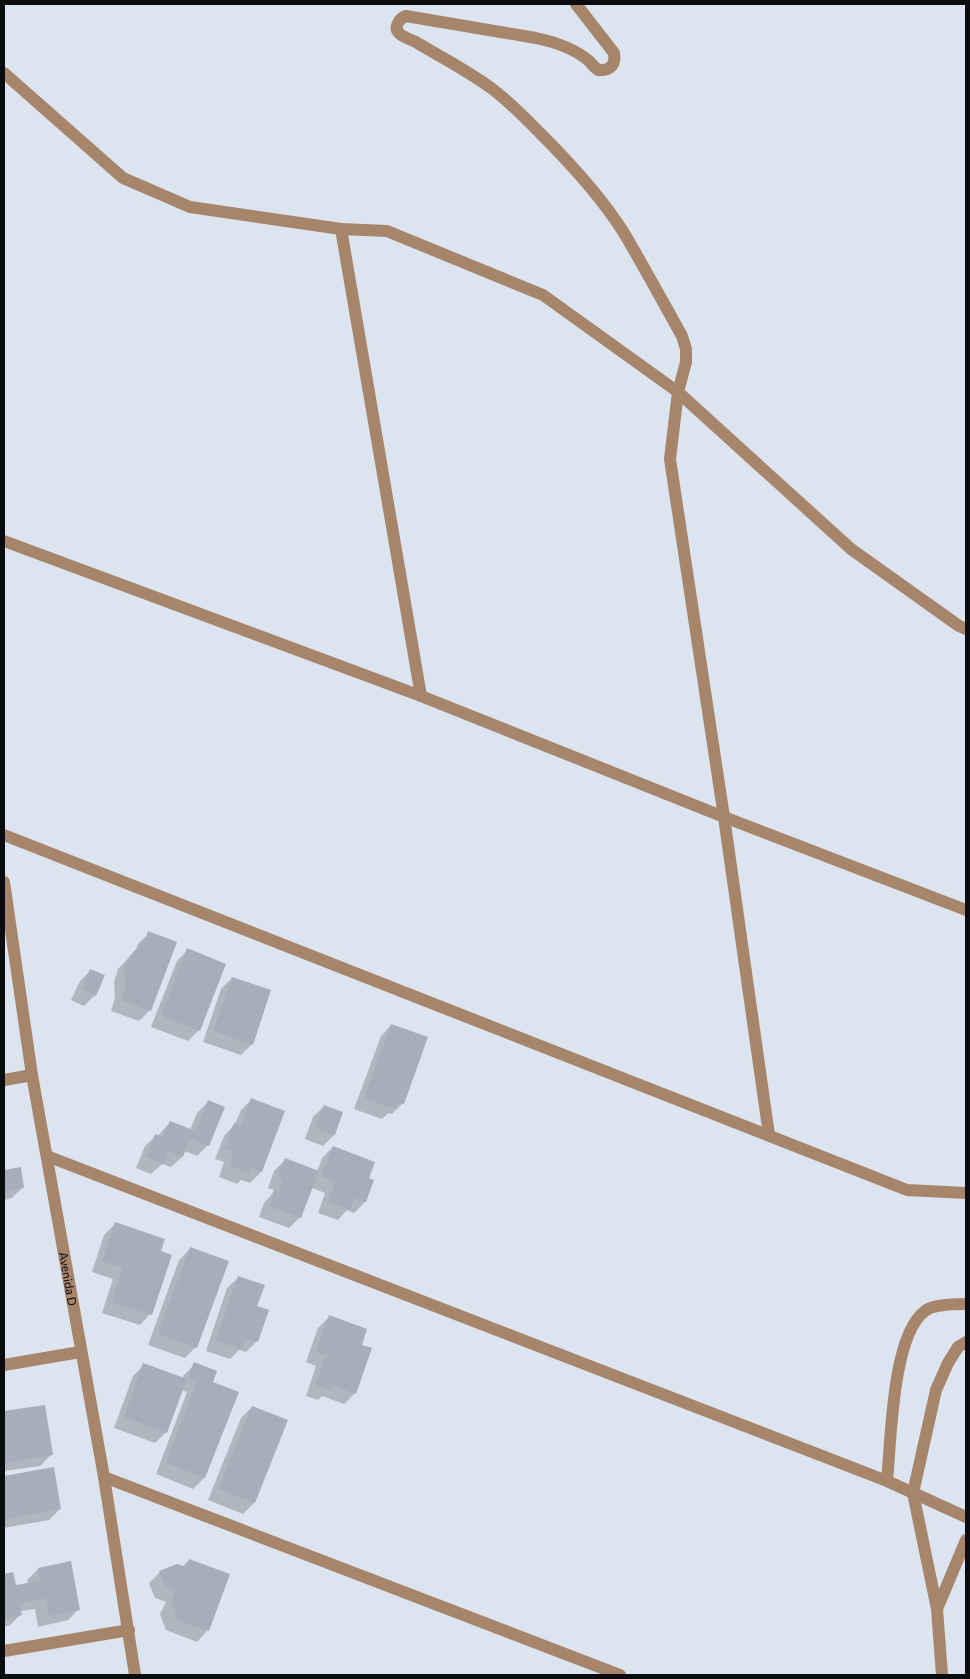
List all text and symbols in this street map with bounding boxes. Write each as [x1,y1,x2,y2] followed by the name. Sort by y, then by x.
[57,1251,80,1307] street label: Avenida D

